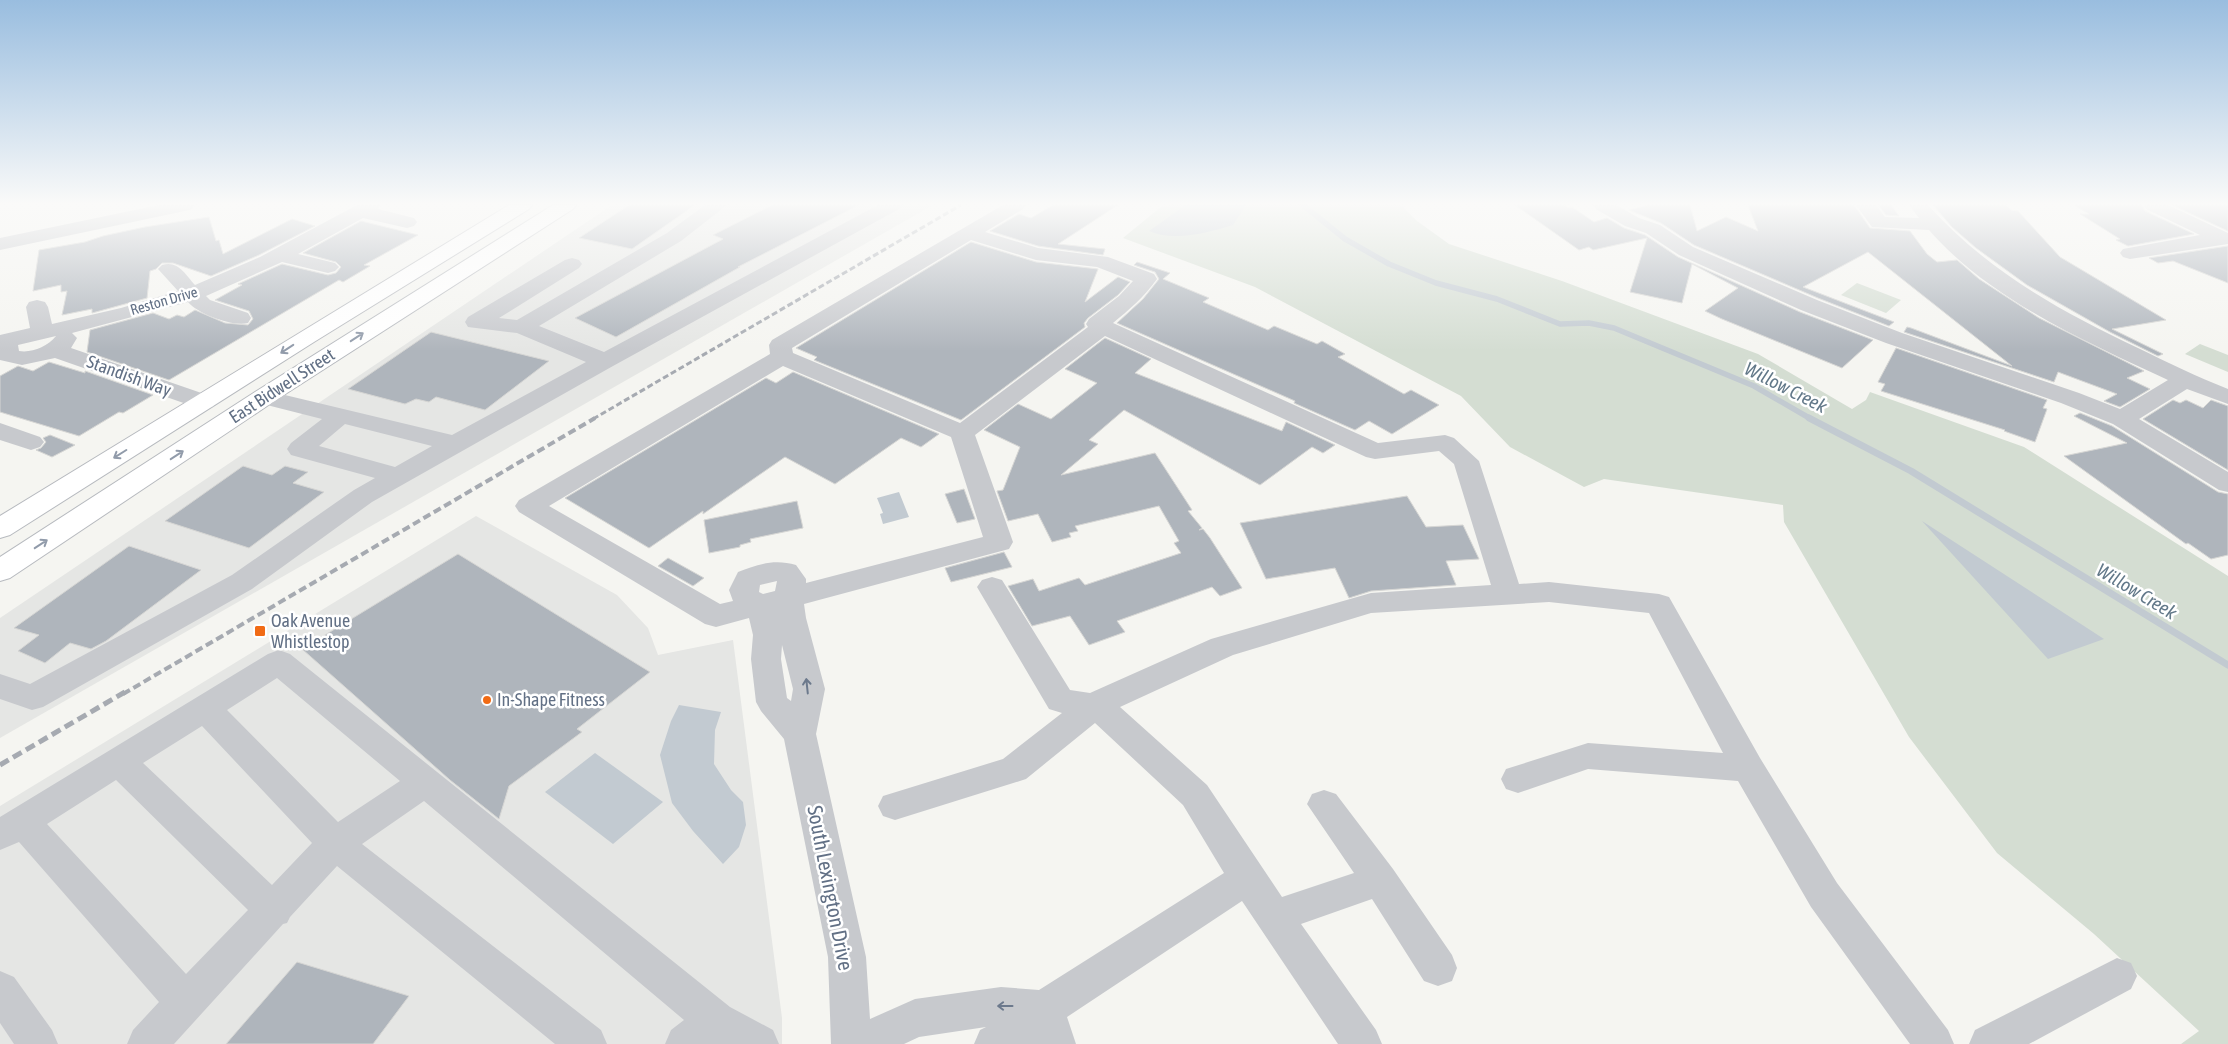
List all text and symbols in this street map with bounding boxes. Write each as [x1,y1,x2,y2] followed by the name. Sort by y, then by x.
[128,283,200,318] street label: Reston Drive
[349,332,363,342] one-way arrow
[225,344,338,427] street label: East Bidwell Street
[280,344,294,354] one-way arrow
[84,351,174,401] street label: Standish Way
[1741,357,1831,417] water label: Willow Creek
[113,449,127,460] one-way arrow
[169,450,183,460] one-way arrow
[33,539,47,549] one-way arrow
[2093,559,2182,624] water label: Willow Creek
[271,610,350,652] place label: Oak Avenue Whistlestop
[253,624,267,638] marker: Oak Avenue Whistlestop
[802,678,812,694] one-way arrow
[497,689,605,710] place label: In-Shape Fitness
[481,694,493,706] marker: In-Shape Fitness
[803,803,859,972] street label: South Lexington Drive
[997,1001,1013,1011] one-way arrow

